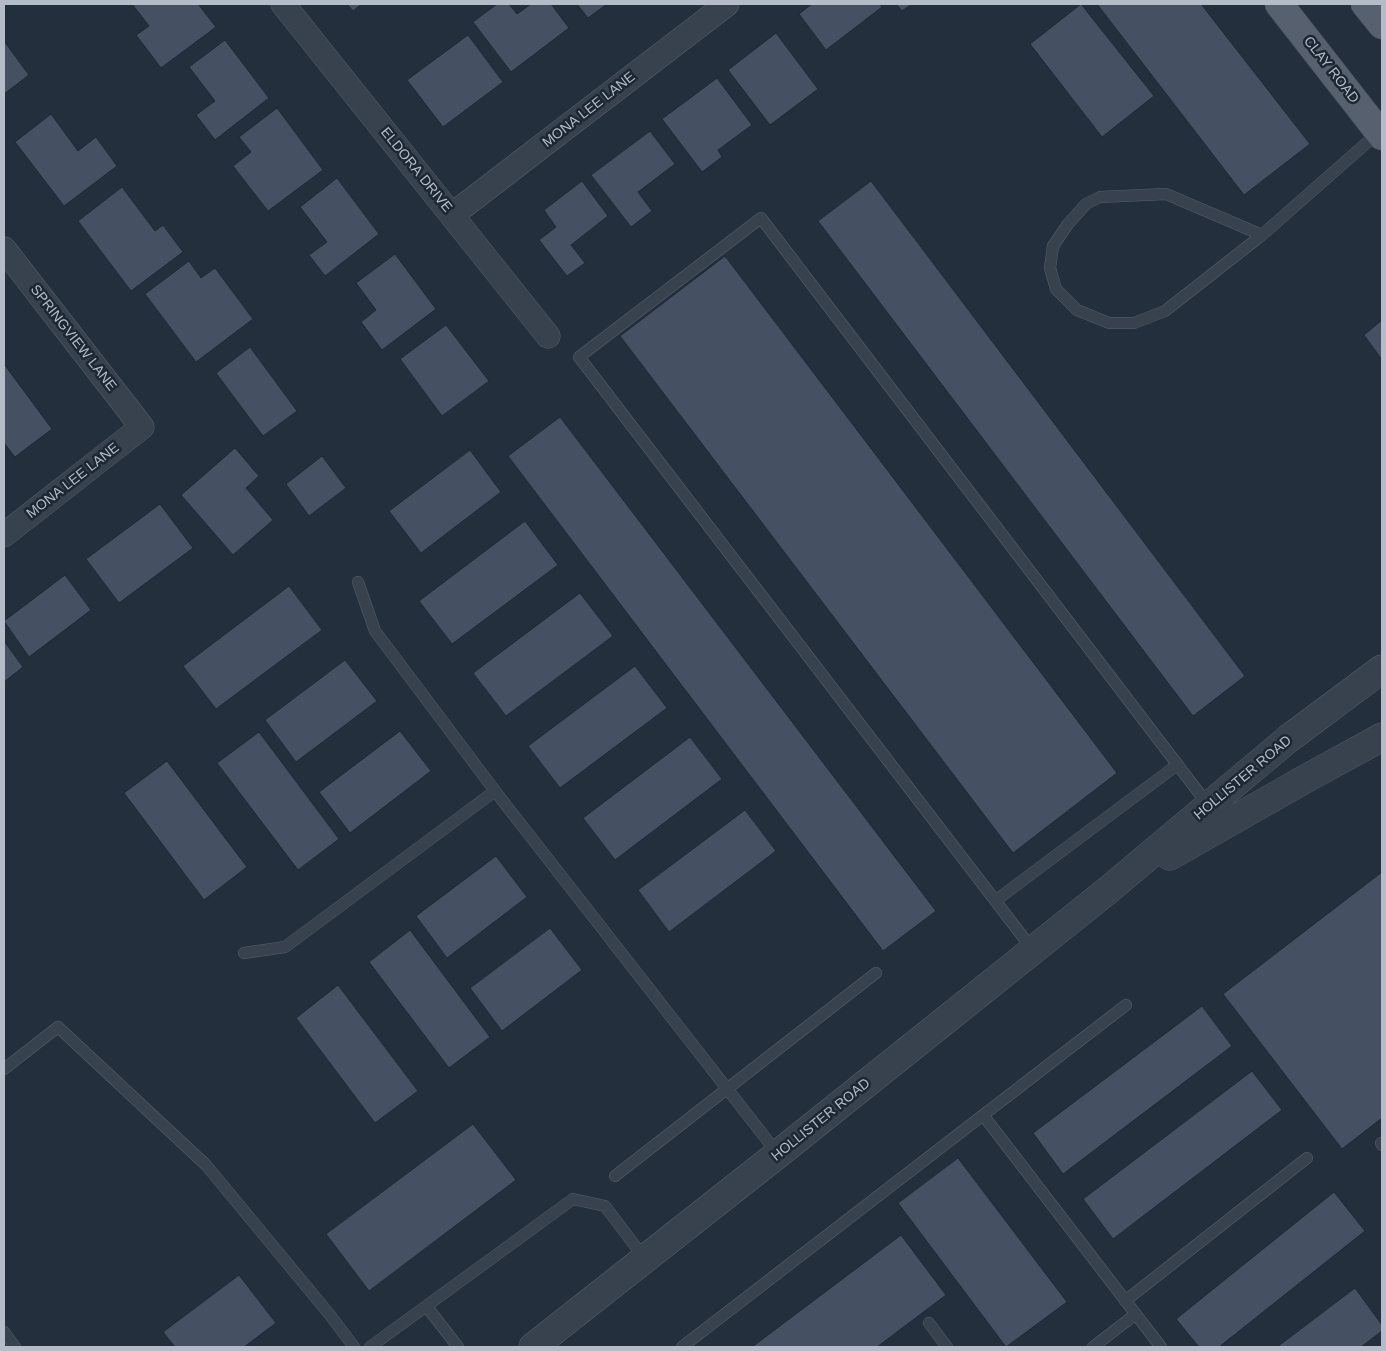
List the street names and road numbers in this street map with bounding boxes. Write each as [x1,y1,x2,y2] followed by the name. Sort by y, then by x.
[1300,33,1362,107] street label: CLAY ROAD
[539,69,639,151] street label: MONA LEE LANE
[377,124,455,216] street label: ELDORA DRIVE
[26,282,120,394] street label: SPRINGVIEW LANE
[23,440,123,522] street label: MONA LEE LANE
[1191,732,1295,824] street label: HOLLISTER ROAD
[768,1075,874,1165] street label: HOLLISTER ROAD

